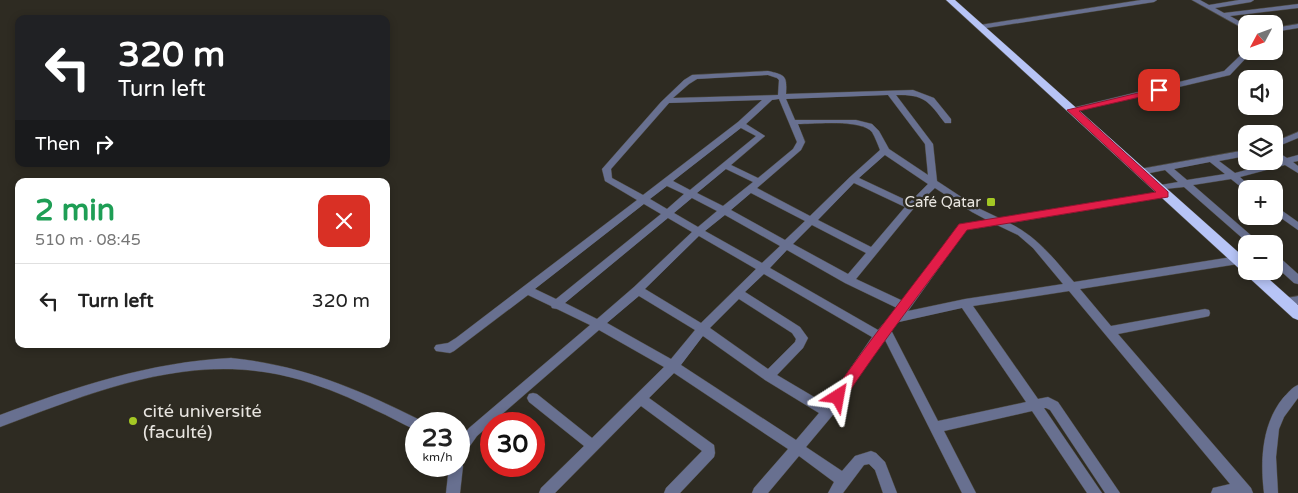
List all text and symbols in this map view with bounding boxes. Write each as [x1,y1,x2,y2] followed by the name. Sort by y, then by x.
[1238,15,1282,60] north arrow
[1238,15,1283,280] map controls
[118,34,225,76] text: 320 m
[35,35,100,100] icon: left
[1138,69,1180,111] pin
[1238,70,1283,115] button: sound
[118,76,206,102] text: Turn left
[1145,76,1173,104] icon: arrive
[1238,125,1283,170] button: layers
[90,130,118,158] icon: right
[35,133,80,155] text: Then
[1238,180,1283,225] button: +
[35,192,115,229] text: 2 min
[904,193,981,211] place label: Café Qatar
[318,195,370,247] button: close
[985,196,997,208] marker: Café Qatar
[35,230,141,250] text: 510 m · 08:45
[1238,235,1283,280] button: −
[35,287,63,315] icon: left
[78,290,154,312] text: Turn left
[312,290,370,312] text: 320 m
[811,370,863,422] position arrow
[143,400,262,443] place label: cité université (faculté)
[480,412,545,477] speed limit sign: 30
[127,415,139,427] marker: cité université (faculté)
[422,423,453,453] text: 23
[422,450,453,464] text: km/h

